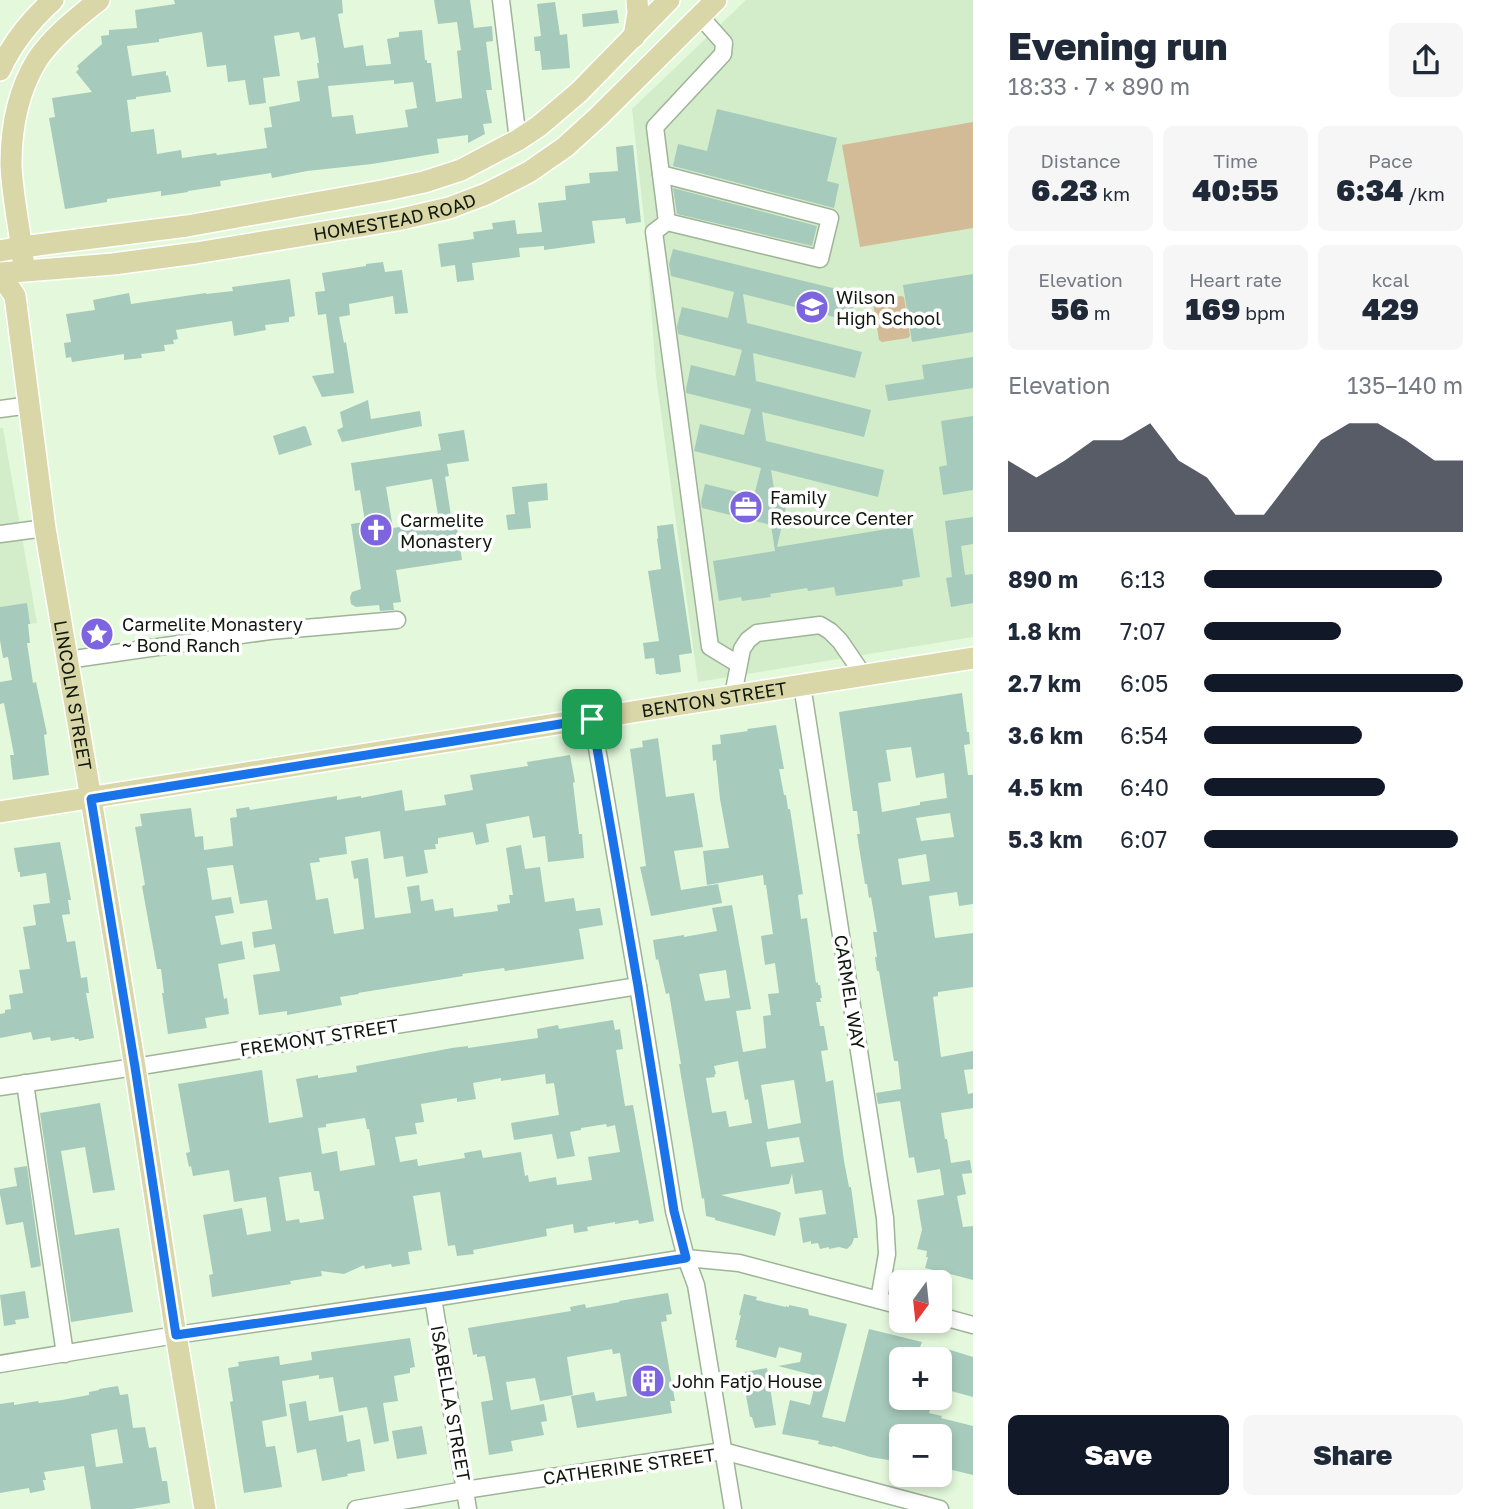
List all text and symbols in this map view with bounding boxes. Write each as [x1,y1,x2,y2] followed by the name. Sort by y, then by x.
[1008,23,1227,68] text: Evening run
[1389,23,1463,97] button: share
[1008,72,1190,100] text: 18:33 · 7 × 890 m
[1041,149,1120,172] text: Distance
[1213,149,1258,172] text: Time
[1368,149,1413,172] text: Pace
[1031,172,1098,208] text: 6.23
[1192,172,1279,208] text: 40:55
[1336,172,1403,208] text: 6:34
[1098,182,1130,205] text: km
[1403,182,1445,205] text: /km
[312,188,479,245] street label: HOMESTEAD ROAD
[1038,268,1123,291] text: Elevation
[1189,268,1282,291] text: Heart rate
[1372,268,1409,291] text: kcal
[836,286,941,329] place label: Wilson High School
[793,288,831,326] school or university icon: Wilson High School
[1051,291,1089,327] text: 56
[1186,291,1240,327] text: 169
[1362,291,1419,327] text: 429
[1089,301,1110,324] text: m
[1240,301,1285,324] text: bpm
[1008,371,1110,399] text: Elevation
[1347,371,1463,399] text: 135–140 m
[770,486,914,529] place label: Family Resource Center
[727,488,765,526] office icon: Family Resource Center
[400,509,492,552] place label: Carmelite Monastery
[357,511,395,549] church icon: Carmelite Monastery
[1008,565,1078,593] text: 890 m
[1120,565,1165,593] text: 6:13
[122,613,303,656] place label: Carmelite Monastery ~ Bond Ranch
[78,615,116,653] place icon: Carmelite Monastery ~ Bond Ranch
[1008,617,1081,645] text: 1.8 km
[1120,617,1166,645] text: 7:07
[50,618,97,772] street label: LINCOLN STREET
[1008,669,1081,697] text: 2.7 km
[1120,669,1168,697] text: 6:05
[640,677,789,721] street label: BENTON STREET
[562,689,622,749] pin
[573,700,611,738] icon: arrive
[1008,721,1083,749] text: 3.6 km
[1120,721,1168,749] text: 6:54
[1008,773,1083,801] text: 4.5 km
[1120,773,1169,801] text: 6:40
[1008,825,1083,853] text: 5.3 km
[1120,825,1167,853] text: 6:07
[830,933,870,1051] street label: CARMEL WAY
[238,1014,400,1060] street label: FREMONT STREET
[889,1270,952,1334] north arrow
[889,1270,952,1487] map controls
[426,1323,476,1483] street label: ISABELLA STREET
[889,1347,952,1410] button: +
[629,1362,667,1400] building icon: John Fatjo House
[672,1370,822,1392] place label: John Fatjo House
[1008,1415,1229,1495] button: Save
[1243,1415,1463,1495] button: Share
[889,1424,952,1487] button: −
[542,1443,716,1489] street label: CATHERINE STREET

